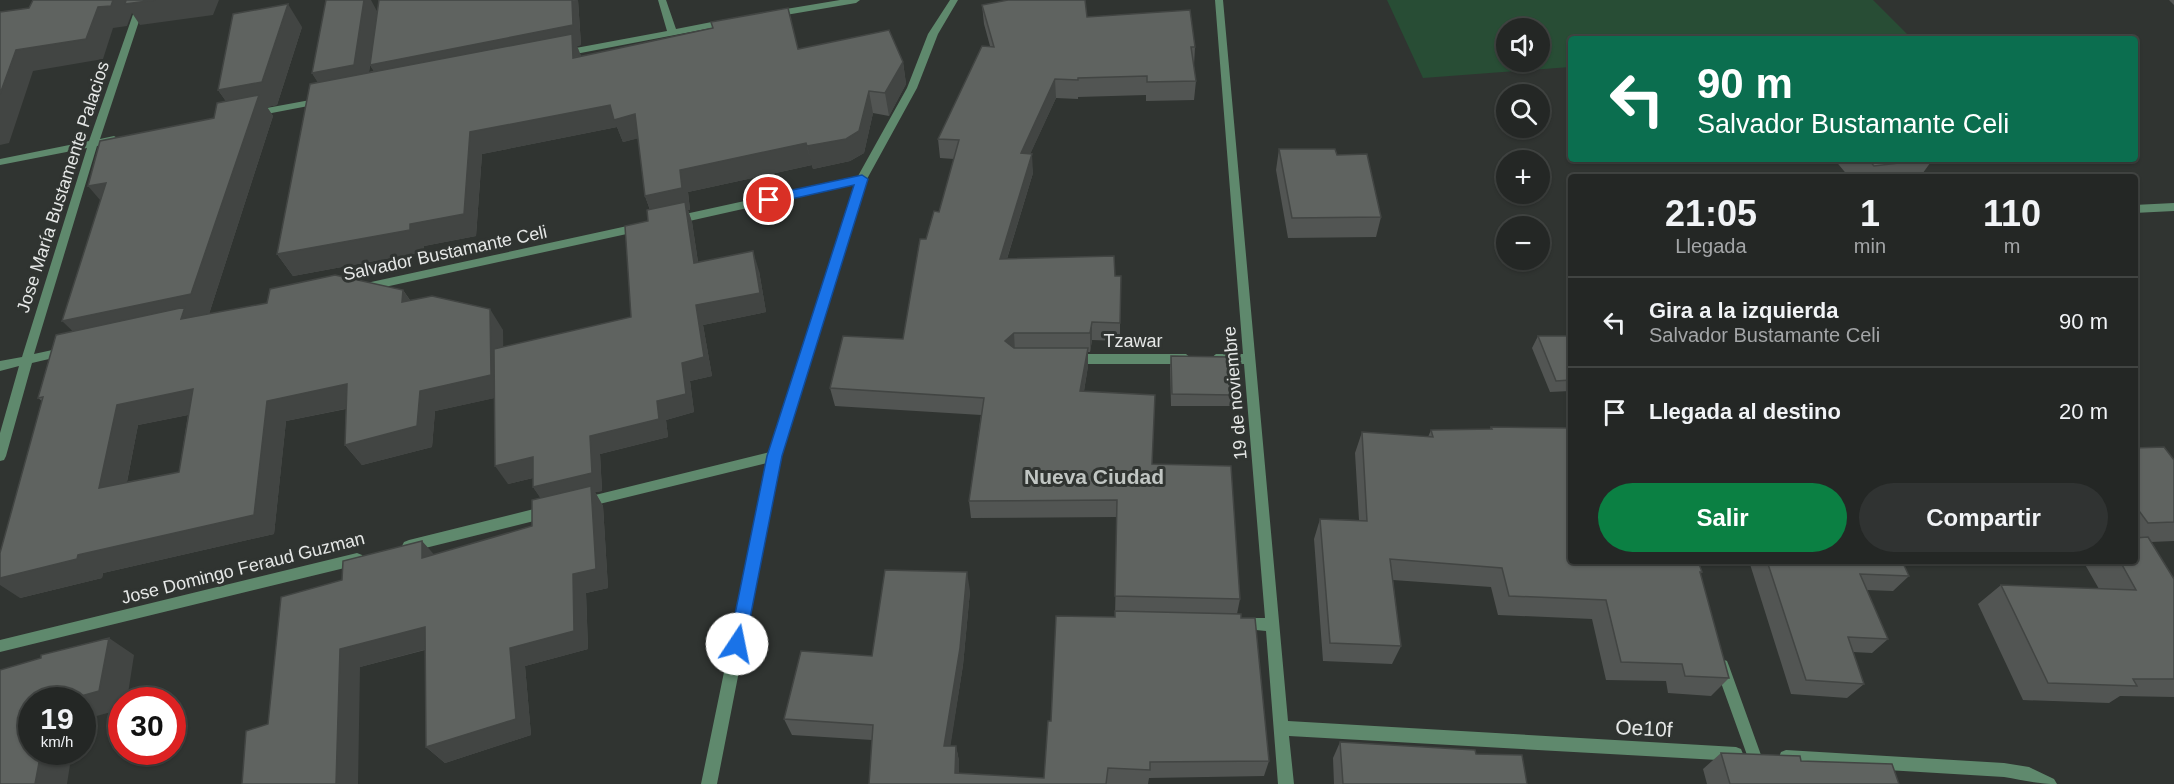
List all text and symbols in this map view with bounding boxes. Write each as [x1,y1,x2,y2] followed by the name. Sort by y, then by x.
[1496,18,1550,270] map controls
[1496,18,1550,72] button: sound
[13,59,113,315] street label: Jose María Bustamente Palacios
[1598,60,1676,138] icon: left
[1697,60,1793,107] text: 90 m
[1496,84,1550,138] button: search
[1697,109,2009,139] text: Salvador Bustamante Celi
[1496,150,1550,204] button: +
[743,174,794,225] pin
[752,183,785,216] icon: arrive
[1665,193,1757,234] text: 21:05
[1860,193,1880,234] text: 1
[1983,193,2041,234] text: 110
[1496,216,1550,270] button: −
[341,222,549,284] street label: Salvador Bustamante Celi
[1675,235,1747,257] text: Llegada
[1854,235,1886,257] text: min
[2004,235,2020,257] text: m
[1649,298,1839,323] text: Gira a la izquierda
[1598,306,1631,339] icon: left
[2059,309,2108,334] text: 90 m
[1649,324,1880,346] text: Salvador Bustamante Celi
[1219,325,1251,461] street label: 19 de noviembre
[1103,331,1163,351] street label: Tzawar
[1598,396,1631,429] icon: arrive
[1649,399,1841,424] text: Llegada al destino
[2059,399,2108,424] text: 20 m
[1024,465,1164,488] district label: Nueva Ciudad
[1598,483,1847,552] button: Salir
[1859,483,2108,552] button: Compartir
[119,528,367,608] street label: Jose Domingo Feraud Guzman
[705,612,769,676] position arrow
[108,687,186,765] speed limit sign: 30
[40,702,74,735] text: 19
[1615,715,1673,741] street label: Oe10f
[41,733,73,750] text: km/h

